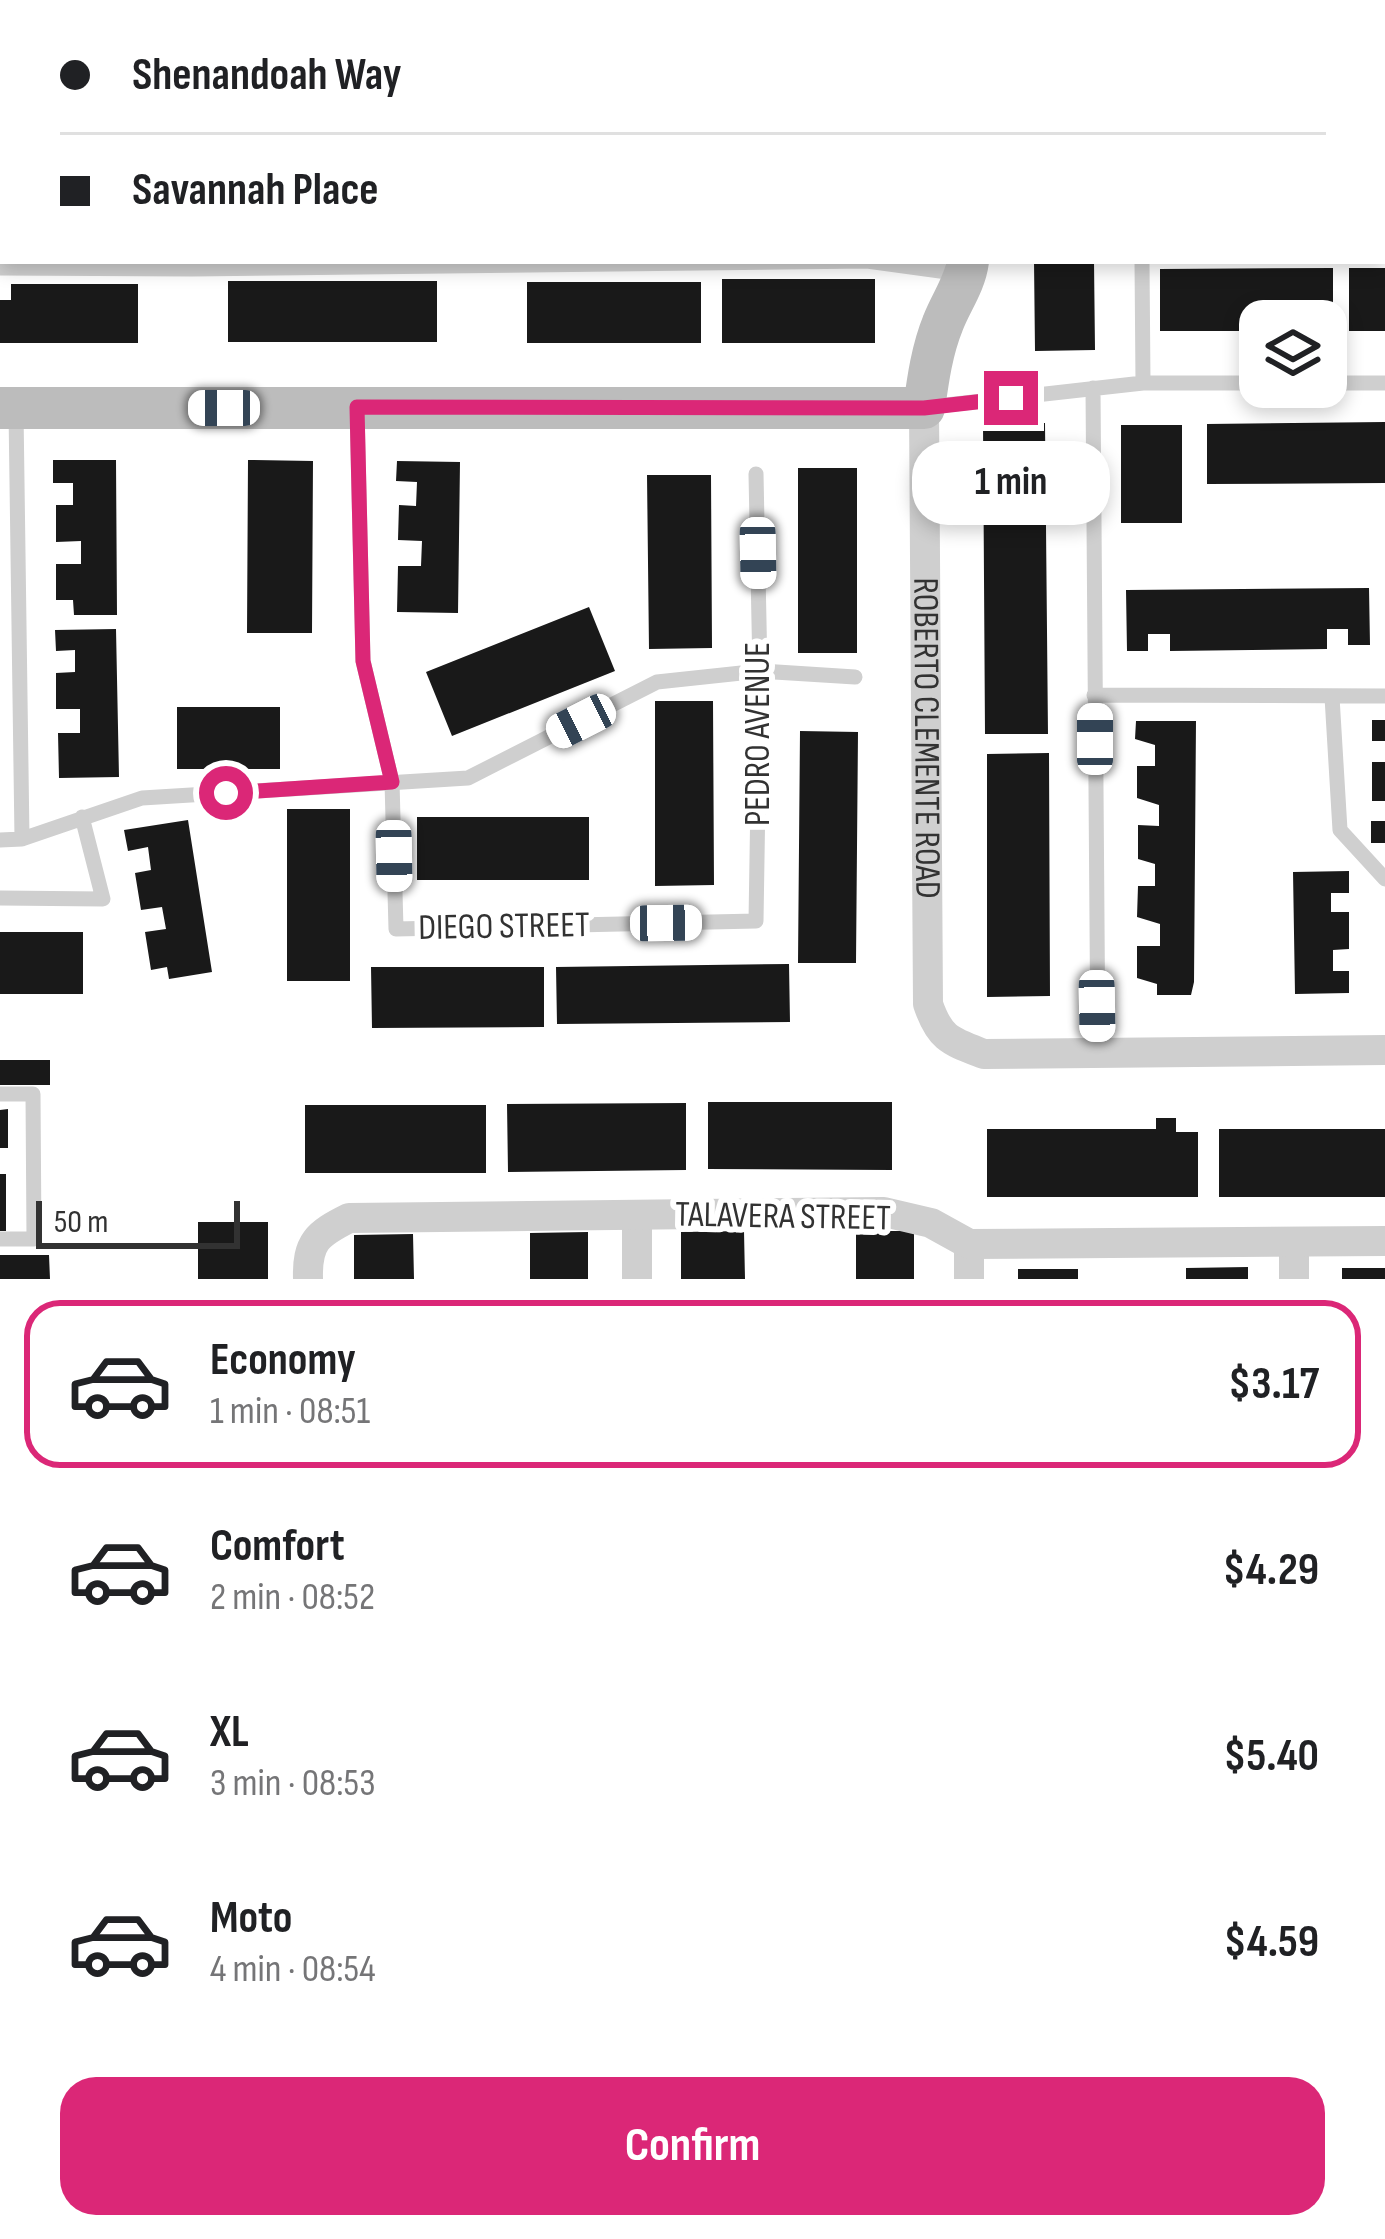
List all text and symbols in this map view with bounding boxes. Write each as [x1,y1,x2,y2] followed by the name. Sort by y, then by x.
[132,48,402,103] text: Shenandoah Way
[132,163,379,218] text: Savannah Place
[1239,300,1347,408] map controls
[1239,300,1347,408] button: layers
[984,371,1038,425] route end
[188,390,260,426] car
[912,440,1110,524] callout: 1 min
[975,459,1047,506] text: 1 min
[739,517,777,589] car
[904,577,949,899] street label: ROBERTO CLEMENTE ROAD
[737,642,780,826] street label: PEDRO AVENUE
[541,689,621,753] car
[1077,703,1113,775] car
[199,766,253,820] route start
[375,820,413,892] car
[418,904,590,950] street label: DIEGO STREET
[630,904,702,942] car
[1078,970,1116,1042] car
[675,1194,891,1240] street label: TALAVERA STREET
[36,1195,240,1248] scale bar
[54,1202,108,1242] text: 50 m
[66,1330,174,1438] icon: car
[210,1333,356,1388] text: Economy
[1228,1357,1319,1412] text: $3.17
[210,1388,370,1435] text: 1 min · 08:51
[66,1516,174,1624] icon: car
[210,1519,345,1574] text: Comfort
[1223,1543,1319,1598] text: $4.29
[210,1574,375,1621] text: 2 min · 08:52
[66,1702,174,1810] icon: car
[210,1705,249,1760] text: XL
[1223,1729,1319,1784] text: $5.40
[210,1760,376,1807] text: 3 min · 08:53
[66,1888,174,1996] icon: car
[210,1891,292,1946] text: Moto
[1224,1915,1319,1970] text: $4.59
[210,1946,376,1993] text: 4 min · 08:54
[60,2077,1325,2215] button: Confirm

